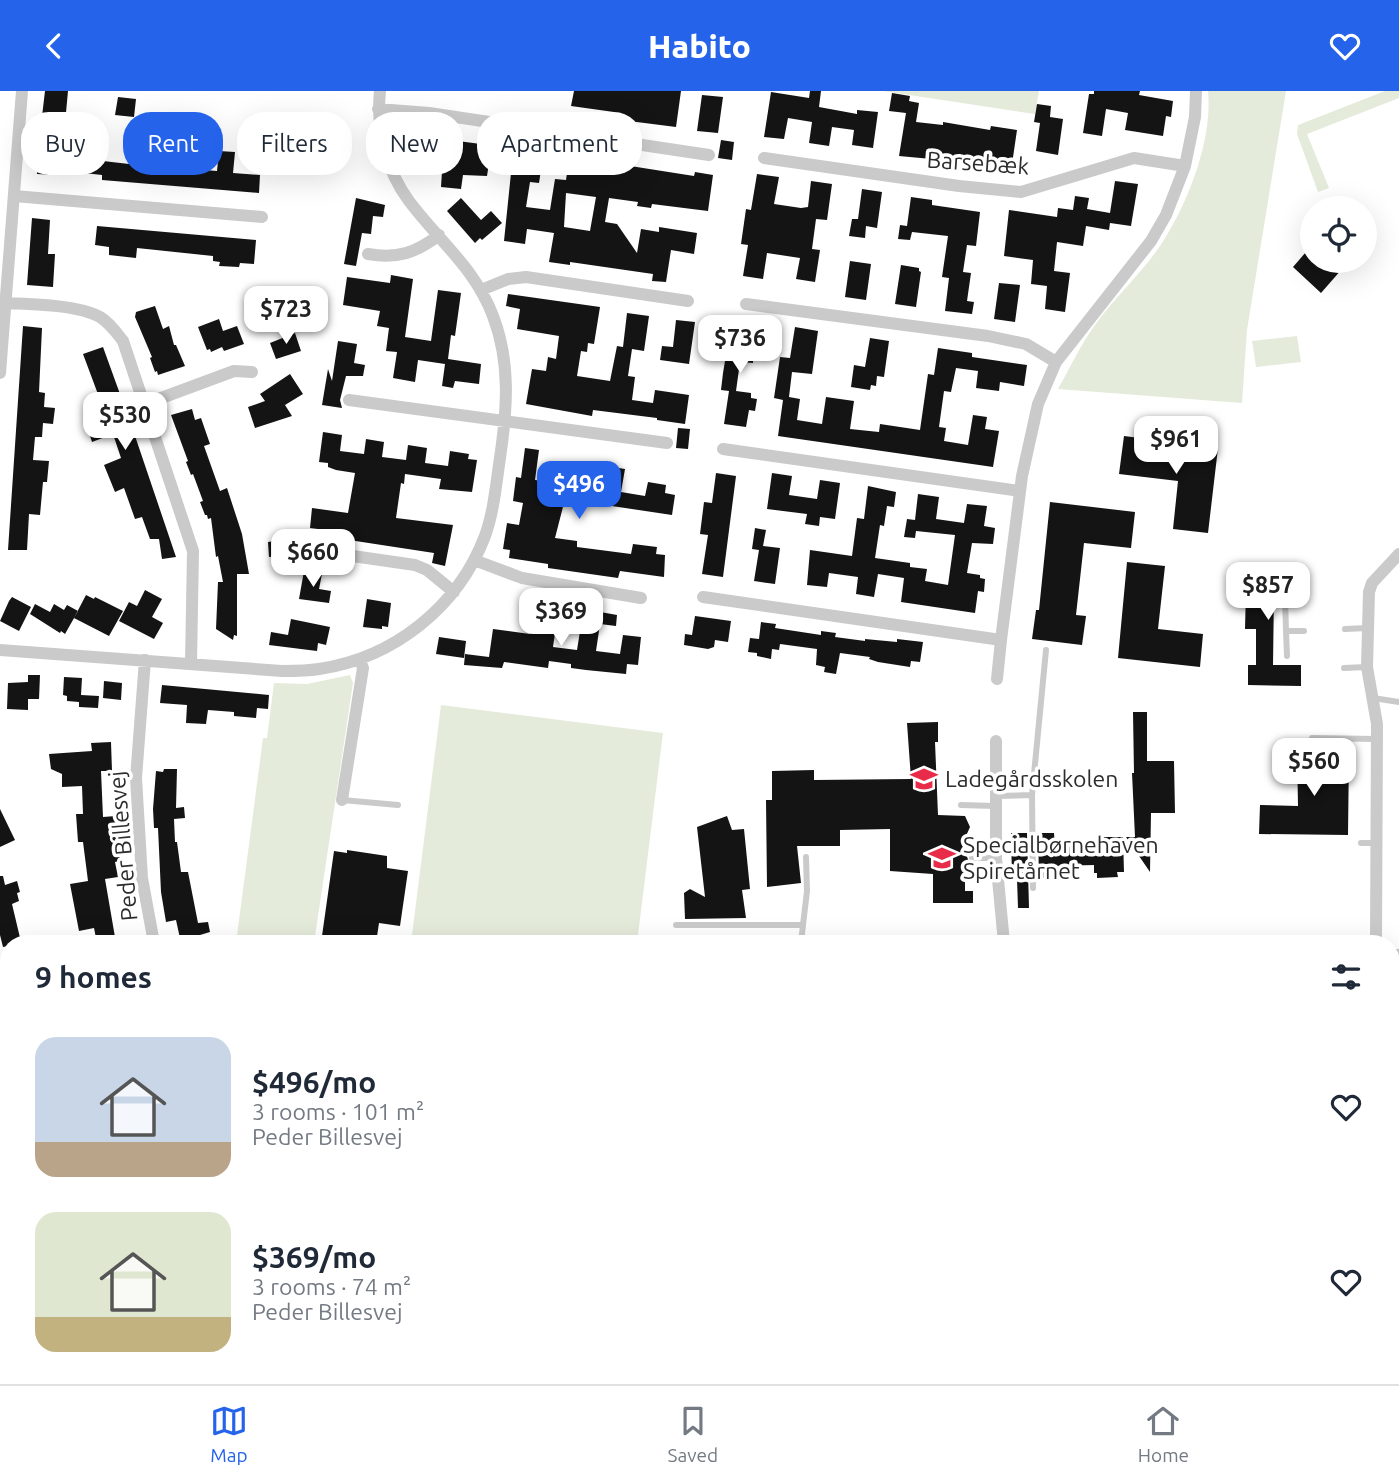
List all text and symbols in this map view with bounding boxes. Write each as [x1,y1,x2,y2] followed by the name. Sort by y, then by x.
[35,27,73,65] icon: back
[1326,27,1364,65] icon: heart
[648,28,751,64] text: Habito
[21,112,109,175] chip: Buy
[123,112,223,175] chip: Rent
[237,112,352,175] chip: Filters
[366,112,463,175] chip: New
[477,112,642,175] chip: Apartment
[926,146,1030,179] street label: Barsebæk
[1300,196,1377,273] map controls
[1300,196,1377,273] button: locate
[245,287,327,346] pin: $723
[260,296,312,321] text: $723
[699,315,781,375] pin: $736
[714,325,766,350] text: $736
[84,393,166,452] pin: $530
[99,402,151,427] text: $530
[1135,417,1217,476] pin: $961
[1150,426,1202,451] text: $961
[538,461,620,521] pin: $496
[553,471,605,496] text: $496
[272,529,354,589] pin: $660
[287,539,339,564] text: $660
[1227,563,1309,622] pin: $857
[1242,572,1294,597] text: $857
[520,589,602,648] pin: $369
[535,598,587,623] text: $369
[1273,739,1355,798] pin: $560
[1288,748,1340,773] text: $560
[909,764,939,794] school or university icon: Ladegårdsskolen
[945,766,1118,791] place label: Ladegårdsskolen
[103,770,142,922] street label: Peder Billesvej
[963,832,1159,883] place label: Specialbørnehaven Spiretårnet
[927,843,957,873] school or university icon: Specialbørnehaven Spiretårnet
[1327,958,1365,996] icon: filters
[35,960,152,994] text: 9 homes
[91,1065,175,1149] icon: home
[252,1065,376,1099] text: $496/mo
[1327,1088,1365,1126] icon: heart
[252,1099,424,1124] text: 3 rooms · 101 m²
[252,1124,403,1149] text: Peder Billesvej
[91,1240,175,1324] icon: home
[252,1240,376,1274] text: $369/mo
[1327,1263,1365,1301] icon: heart
[252,1274,411,1299] text: 3 rooms · 74 m²
[252,1299,403,1324] text: Peder Billesvej
[210,1402,248,1466] tab: Map
[668,1402,718,1466] tab: Saved
[1138,1402,1189,1466] tab: Home

